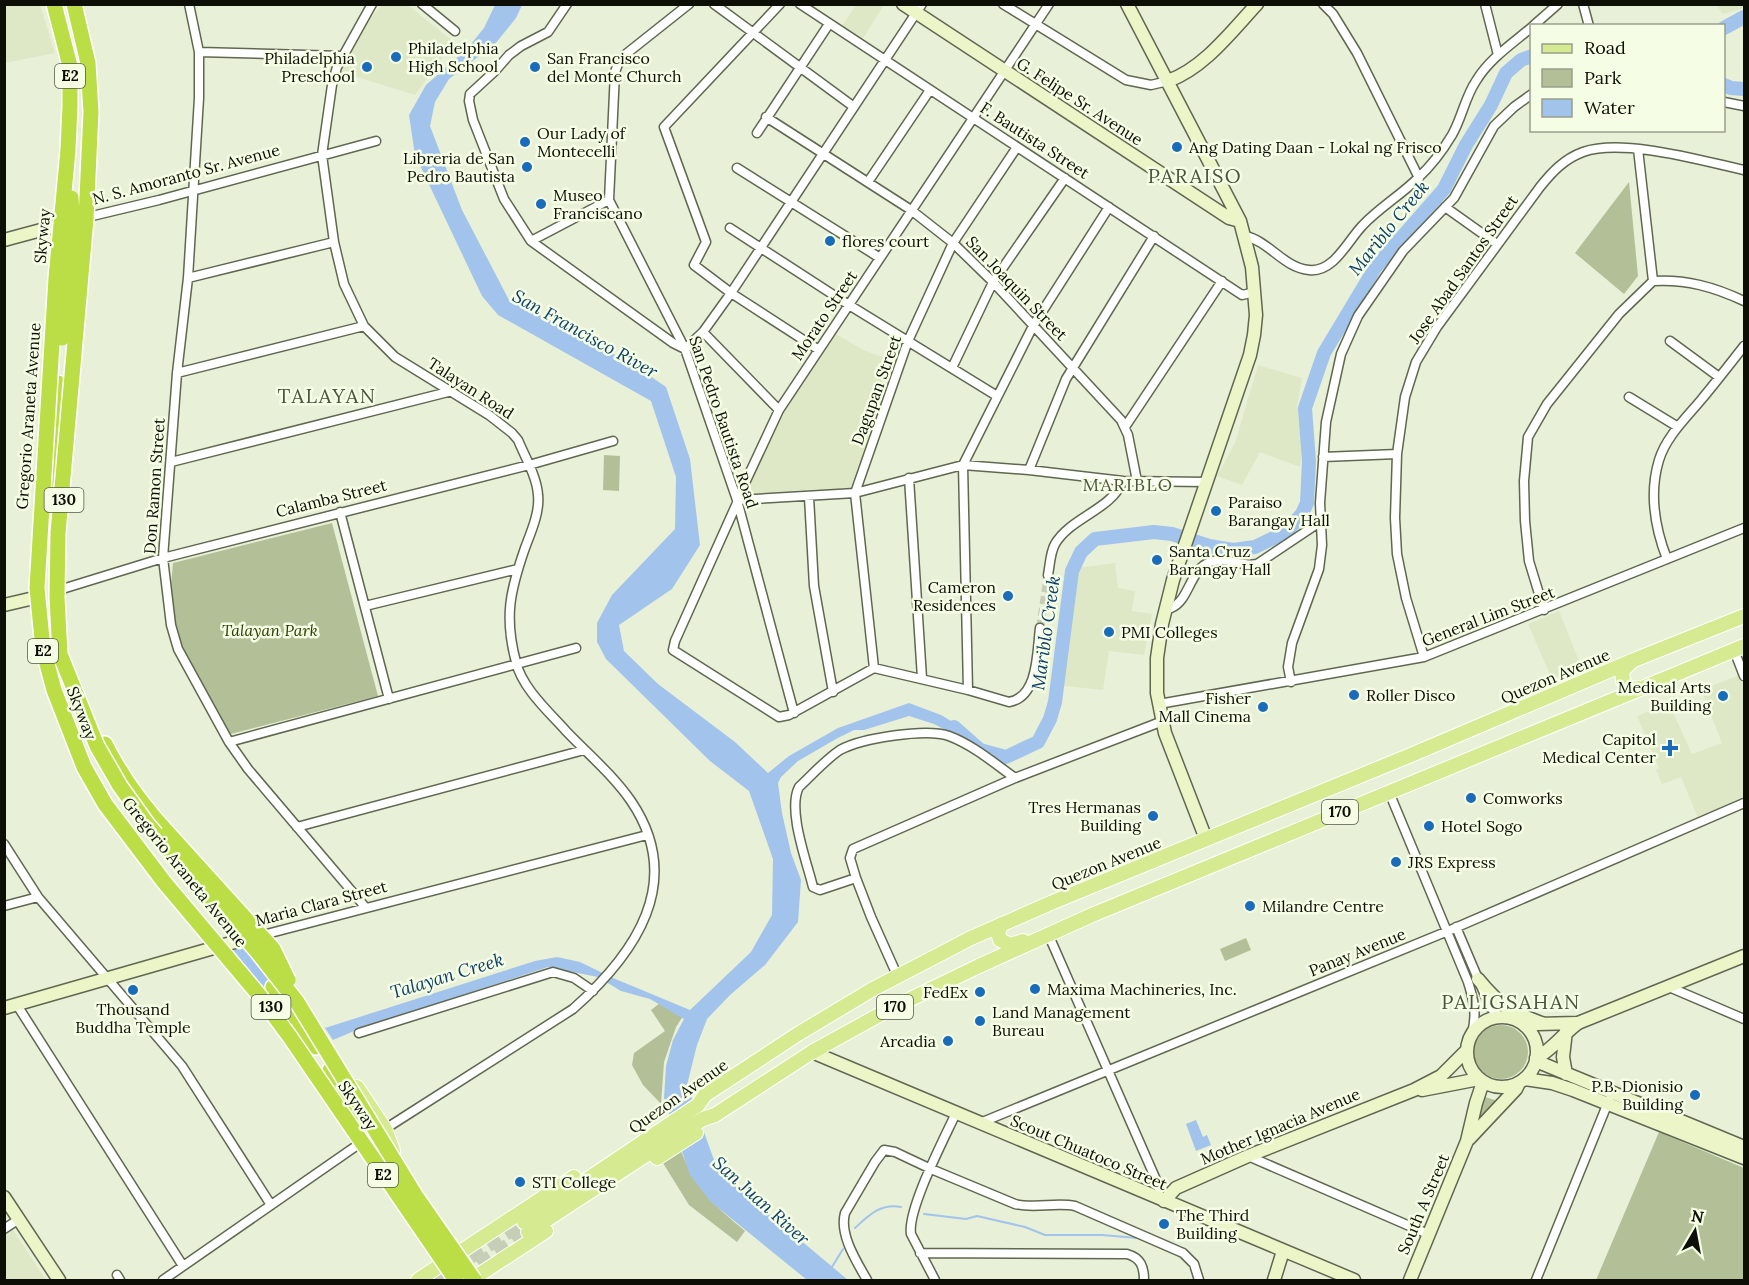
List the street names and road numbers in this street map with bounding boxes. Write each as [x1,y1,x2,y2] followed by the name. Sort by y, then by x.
[1013,53,1147,149] street label: G. Felipe Sr. Avenue
[55,64,85,88] road number: E2
[977,97,1094,183] street label: F. Bautista Street
[90,139,282,209] street label: N. S. Amoranto Sr. Avenue
[1404,190,1522,348] street label: Jose Abad Santos Street
[30,207,54,264] street label: Skyway
[962,232,1072,345] street label: San Joaquin Street
[787,266,862,364] street label: Morato Street
[11,322,45,510] street label: Gregorio Araneta Avenue
[847,332,905,448] street label: Dagupan Street
[685,333,763,511] street label: San Pedro Bautista Road
[424,353,518,423] street label: Talayan Road
[139,416,169,555] street label: Don Ramon Street
[274,474,389,521] street label: Calamba Street
[44,488,84,512] road number: 130
[1419,581,1558,651] street label: General Lim Street
[28,639,58,663] road number: E2
[1497,644,1613,708] street label: Quezon Avenue
[63,684,101,743] street label: Skyway
[118,793,252,951] street label: Gregorio Araneta Avenue
[1322,800,1358,824] road number: 170
[1048,832,1164,894] street label: Quezon Avenue
[253,876,390,930] street label: Maria Clara Street
[1306,923,1409,980] street label: Panay Avenue
[252,995,290,1019] road number: 130
[877,995,913,1019] road number: 170
[625,1054,732,1138] street label: Quezon Avenue
[334,1076,382,1134] street label: Skyway
[1197,1083,1363,1169] street label: Mother Ignacia Avenue
[1008,1110,1171,1194] street label: Scout Chuatoco Street
[1393,1150,1454,1257] street label: South A Street
[368,1163,398,1187] road number: E2

